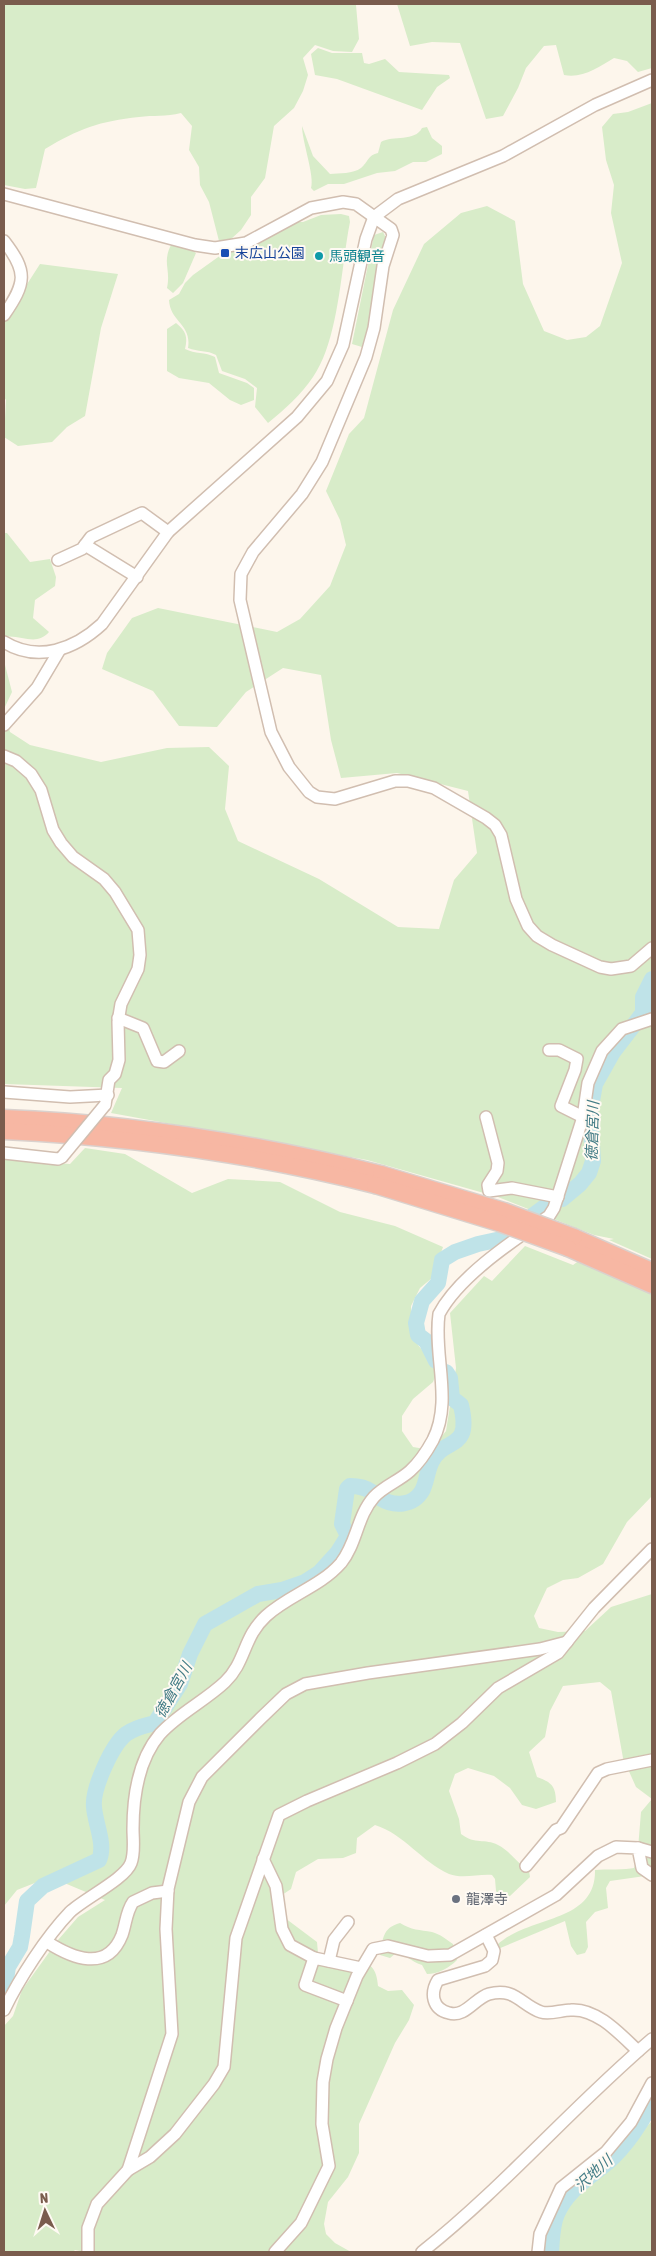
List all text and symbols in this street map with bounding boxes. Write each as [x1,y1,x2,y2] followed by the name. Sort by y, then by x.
[235,245,305,261] place label: 末広山公園
[219,247,231,259] marker: 末広山公園
[329,248,385,264] place label: 馬頭観音
[313,250,325,262] marker: 馬頭観音
[582,1099,602,1161] water label: 徳倉宮川
[151,1658,196,1720] water label: 徳倉宮川
[466,1891,508,1907] place label: 龍澤寺
[450,1893,462,1905] marker: 龍澤寺
[571,2150,617,2194] water label: 沢地川
[20,2186,70,2236] north arrow
[39,2190,49,2206] text: N

